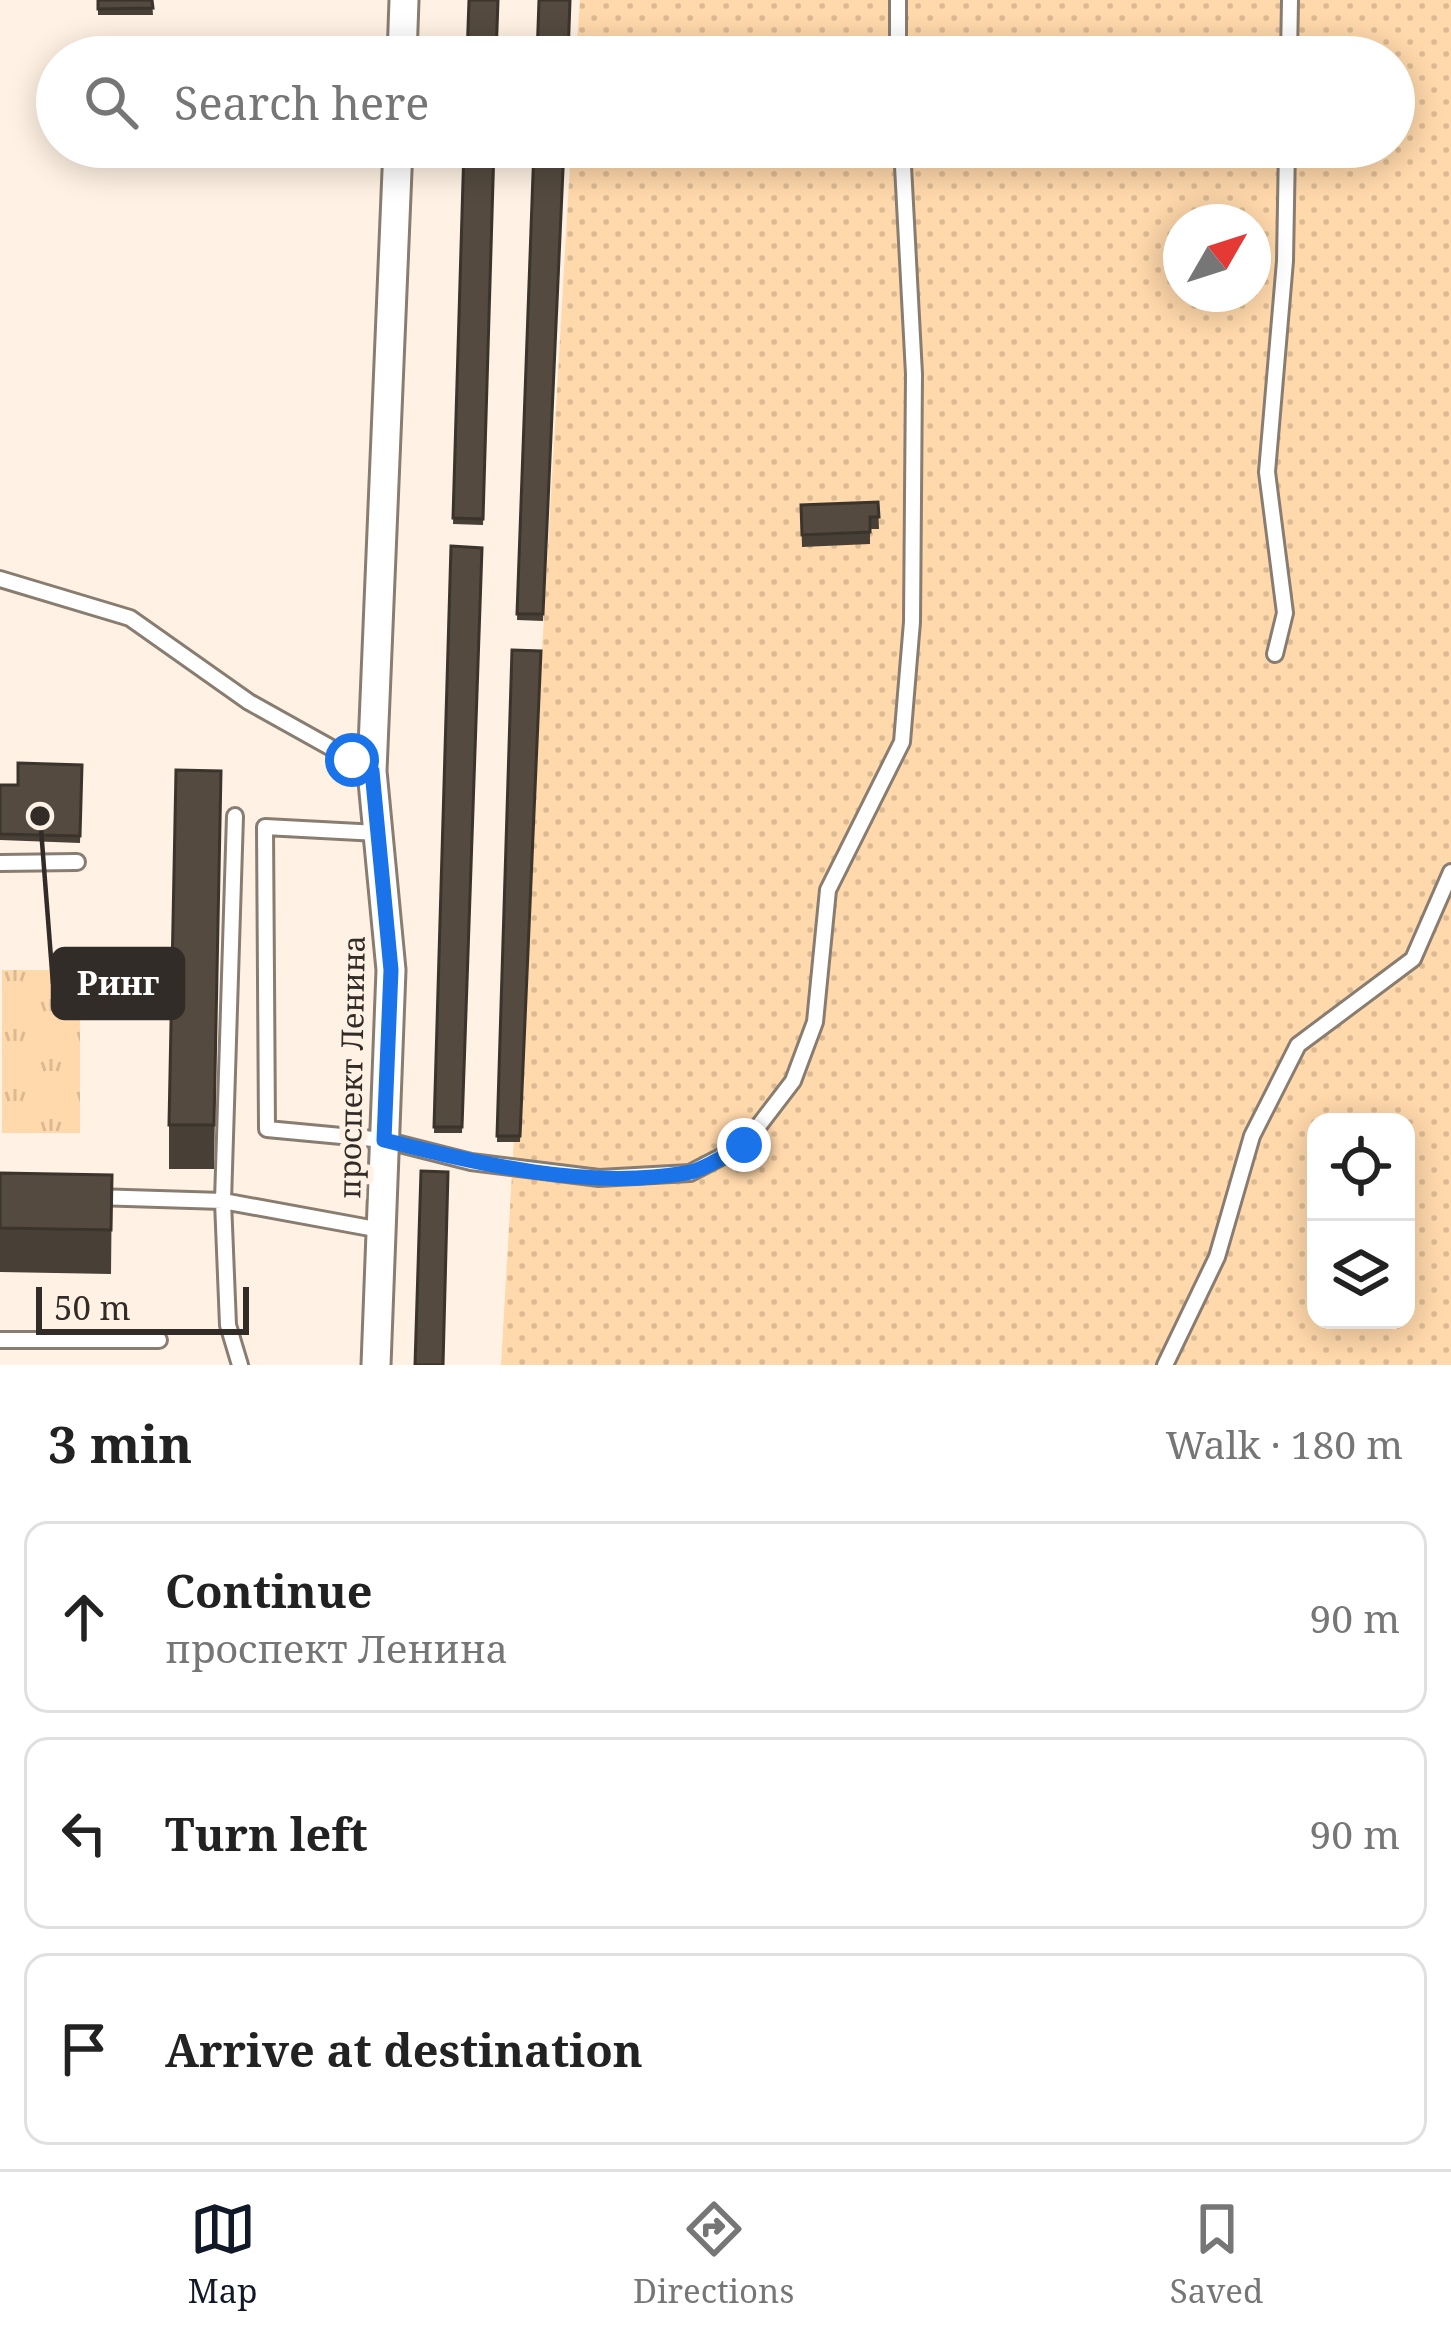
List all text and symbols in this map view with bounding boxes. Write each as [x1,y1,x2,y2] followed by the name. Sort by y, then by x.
[36,36,1415,168] search box
[78,69,144,135] icon: search
[174,72,429,133] text: Search here
[1163,204,1271,312] north arrow
[325,733,379,787] route start
[328,935,374,1199] street label: проспект Ленина
[53,949,183,1018] callout: Ринг
[77,960,160,1005] text: Ринг
[1307,1113,1415,1329] map controls
[1307,1113,1415,1221] button: locate
[717,1118,771,1172] route end
[1307,1221,1415,1329] button: layers
[36,1281,249,1334] scale bar
[54,1285,131,1330] text: 50 m
[48,1408,192,1478] text: 3 min
[1166,1417,1403,1470] text: Walk · 180 m
[165,1560,373,1621] text: Continue
[51,1584,117,1650] icon: ahead
[1309,1591,1400,1644] text: 90 m
[165,1621,508,1674] text: проспект Ленина
[51,1800,117,1866] icon: left
[165,1803,368,1864] text: Turn left
[1309,1807,1400,1860] text: 90 m
[51,2016,117,2082] icon: arrive
[165,2019,643,2080] text: Arrive at destination
[188,2196,258,2313] tab: Map
[633,2196,794,2313] tab: Directions
[1170,2196,1263,2313] tab: Saved

